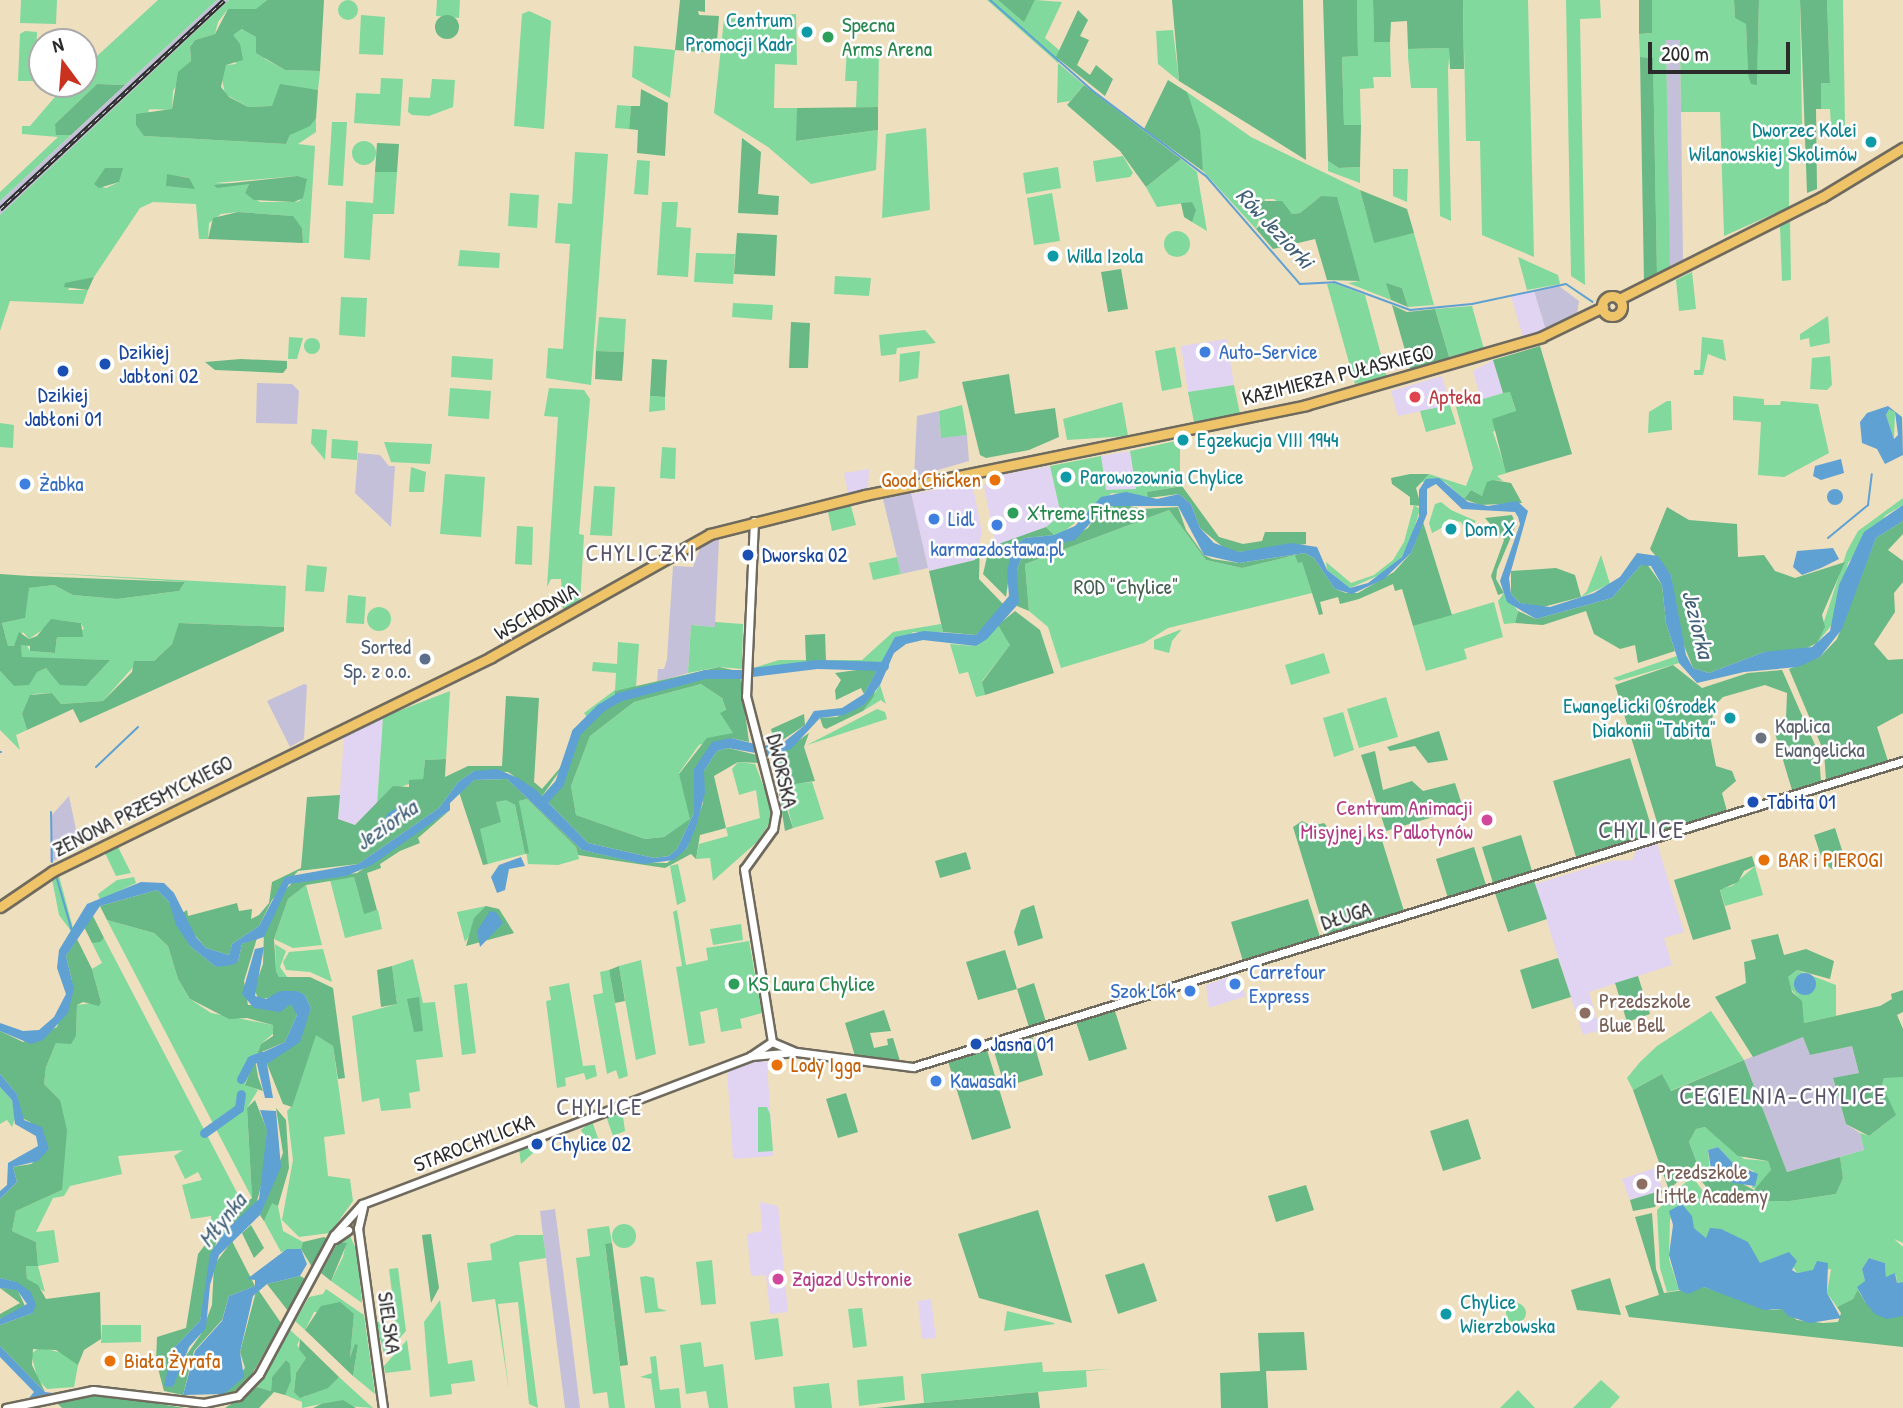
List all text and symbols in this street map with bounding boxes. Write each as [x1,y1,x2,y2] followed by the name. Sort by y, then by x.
[686,7,793,57] place label: Centrum Promocji Kadr
[842,12,932,62] place label: Specna Arms Arena
[799,24,815,40] marker: Centrum Promocji Kadr
[28,28,98,98] north arrow
[1651,28,1793,72] scale bar
[820,29,836,45] marker: Specna Arms Arena
[49,31,66,59] text: N
[1661,39,1709,68] text: 200 m
[1689,117,1857,167] place label: Dworzec Kolei Wilanowskiej Skolimów
[1863,134,1879,150] marker: Dworzec Kolei Wilanowskiej Skolimów
[1230,182,1320,274] water label: Rów Jeziorki
[1067,243,1143,269] place label: Willa Izola
[1045,248,1061,264] marker: Willa Izola
[119,339,198,389] place label: Dzikiej Jabłoni 02
[1219,339,1318,365] place label: Auto-Service
[1240,339,1436,411] street label: KAZIMIERZA PUŁASKIEGO
[1197,344,1213,360] marker: Auto-Service
[97,356,113,372] marker: Dzikiej Jabłoni 02
[55,363,71,379] marker: Dzikiej Jabłoni 01
[24,382,102,432] place label: Dzikiej Jabłoni 01
[1429,384,1481,410] place label: Apteka
[1407,389,1423,405] marker: Apteka
[1197,427,1339,453] place label: Egzekucja VIII 1944
[1175,432,1191,448] marker: Egzekucja VIII 1944
[1080,464,1244,490] place label: Parowozownia Chylice
[881,467,981,493] place label: Good Chicken
[1058,469,1074,485] marker: Parowozownia Chylice
[39,471,83,497] place label: Żabka
[987,472,1003,488] marker: Good Chicken
[17,476,33,492] marker: Żabka
[1027,500,1145,526] place label: Xtreme Fitness
[1005,505,1021,521] marker: Xtreme Fitness
[948,506,974,532] place label: Lidl
[926,511,942,527] marker: Lidl
[1465,516,1515,542] place label: Dom X
[989,517,1005,533] marker: karmazdostawa.pl
[1443,521,1459,537] marker: Dom X
[930,536,1064,562] place label: karmazdostawa.pl
[587,539,695,567] district label: CHYLICZKI
[762,542,847,568] place label: Dworska 02
[740,547,756,563] marker: Dworska 02
[1074,574,1178,600] park label: ROD "Chylice"
[490,578,582,646] street label: WSCHODNIA
[1676,587,1720,661] water label: Jeziorka
[343,634,411,684] place label: Sorted Sp. z o.o.
[417,651,433,667] marker: Sorted Sp. z o.o.
[1563,693,1716,743] place label: Ewangelicki Ośrodek Diakonii "Tabita"
[1722,710,1738,726] marker: Ewangelicki Ośrodek Diakonii "Tabita"
[1775,713,1865,763] place label: Kaplica Ewangelicka
[1753,730,1769,746] marker: Kaplica Ewangelicka
[761,732,803,810] street label: DWORSKA
[49,750,237,862] street label: ZENONA PRZESMYCKIEGO
[1767,789,1836,815] place label: Tabita 01
[350,794,422,856] water label: Jeziorka
[1745,794,1761,810] marker: Tabita 01
[1301,795,1473,845] place label: Centrum Animacji Misyjnej ks. Pallotynów
[1479,812,1495,828] marker: Centrum Animacji Misyjnej ks. Pallotynów
[1599,816,1685,844] district label: CHYLICE
[1778,847,1883,873] place label: BAR i PIEROGI
[1756,852,1772,868] marker: BAR i PIEROGI
[1318,896,1374,936] street label: DŁUGA
[1249,959,1326,1009] place label: Carrefour Express
[748,971,875,997] place label: KS Laura Chylice
[726,976,742,992] marker: KS Laura Chylice
[1227,976,1243,992] marker: Carrefour Express
[1110,978,1176,1004] place label: Szok Lok
[1182,983,1198,999] marker: Szok Lok
[1599,988,1691,1038] place label: Przedszkole Blue Bell
[1577,1005,1593,1021] marker: Przedszkole Blue Bell
[990,1031,1054,1057] place label: Jasna 01
[968,1036,984,1052] marker: Jasna 01
[791,1052,861,1078] place label: Lody Igga
[769,1057,785,1073] marker: Lody Igga
[950,1068,1017,1094] place label: Kawasaki
[928,1073,944,1089] marker: Kawasaki
[1681,1082,1885,1110] district label: CEGIELNIA-CHYLICE
[557,1093,643,1121] district label: CHYLICE
[410,1108,538,1178] street label: STAROCHYLICKA
[551,1131,631,1157] place label: Chylice 02
[529,1136,545,1152] marker: Chylice 02
[1656,1159,1768,1209] place label: Przedszkole Little Academy
[1634,1176,1650,1192] marker: Przedszkole Little Academy
[192,1188,252,1252] water label: Młynka
[792,1266,912,1292] place label: Zajazd Ustronie
[770,1271,786,1287] marker: Zajazd Ustronie
[1460,1289,1555,1339] place label: Chylice Wierzbowska
[372,1290,406,1356] street label: SIELSKA
[1438,1306,1454,1322] marker: Chylice Wierzbowska
[124,1348,220,1374] place label: Biała Żyrafa
[102,1353,118,1369] marker: Biała Żyrafa

